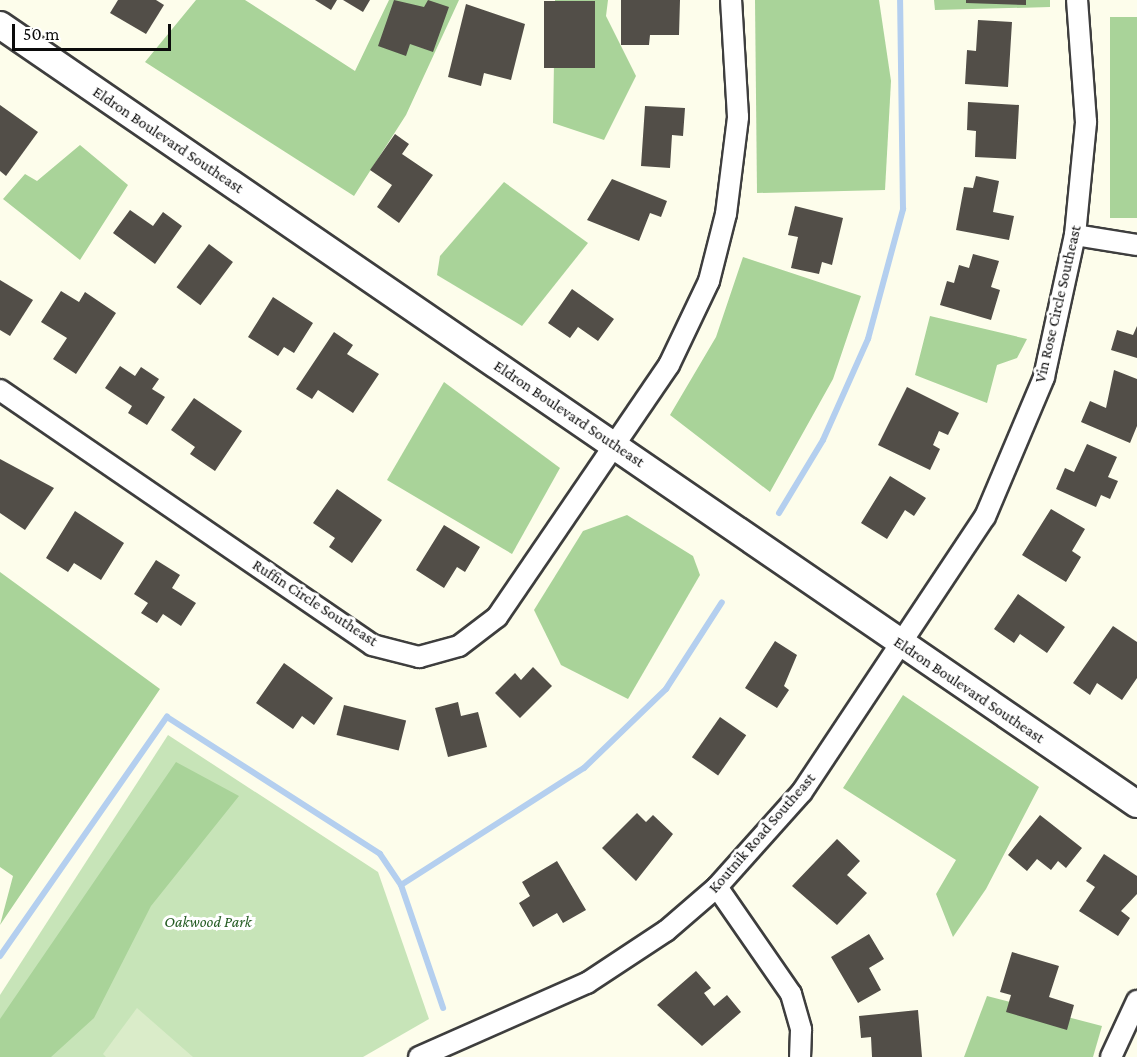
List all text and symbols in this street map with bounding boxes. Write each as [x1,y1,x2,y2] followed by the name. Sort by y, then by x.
[15,12,174,50] scale bar
[23,24,60,44] text: 50 m
[89,82,247,198] street label: Eldron Boulevard Southeast
[1031,223,1085,385] street label: Vin Rose Circle Southeast
[490,356,648,472] street label: Eldron Boulevard Southeast
[249,555,381,651] street label: Ruffin Circle Southeast
[890,632,1048,748] street label: Eldron Boulevard Southeast
[704,769,820,897] street label: Koutnik Road Southeast
[164,912,252,932] park label: Oakwood Park

